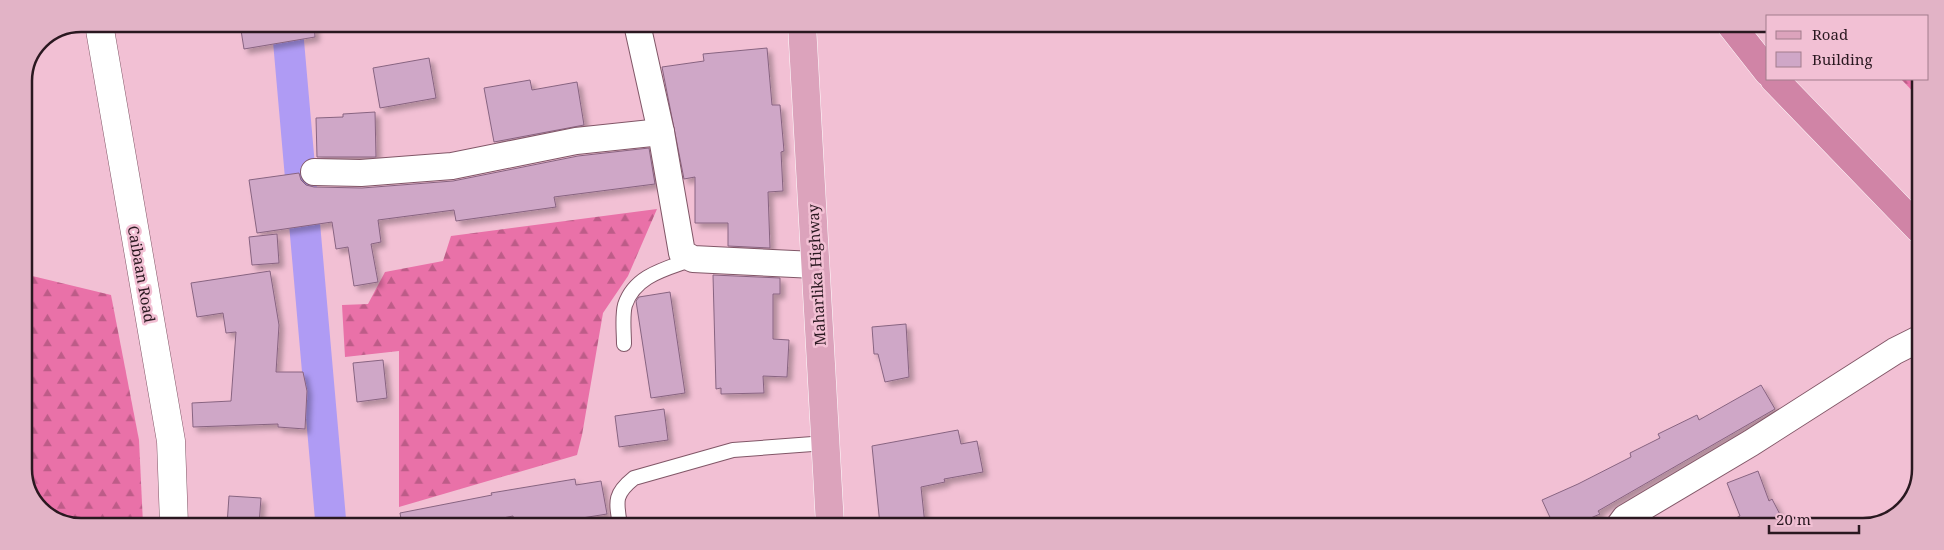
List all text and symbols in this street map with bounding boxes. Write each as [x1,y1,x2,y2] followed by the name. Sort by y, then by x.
[1766,15,1929,80] legend
[1812,24,1848,44] text: Road
[1812,49,1873,69] text: Building
[802,203,830,346] street label: Maharlika Highway
[124,224,160,324] street label: Caibaan Road
[1769,502,1859,534] scale bar
[1776,509,1811,529] text: 20 m

